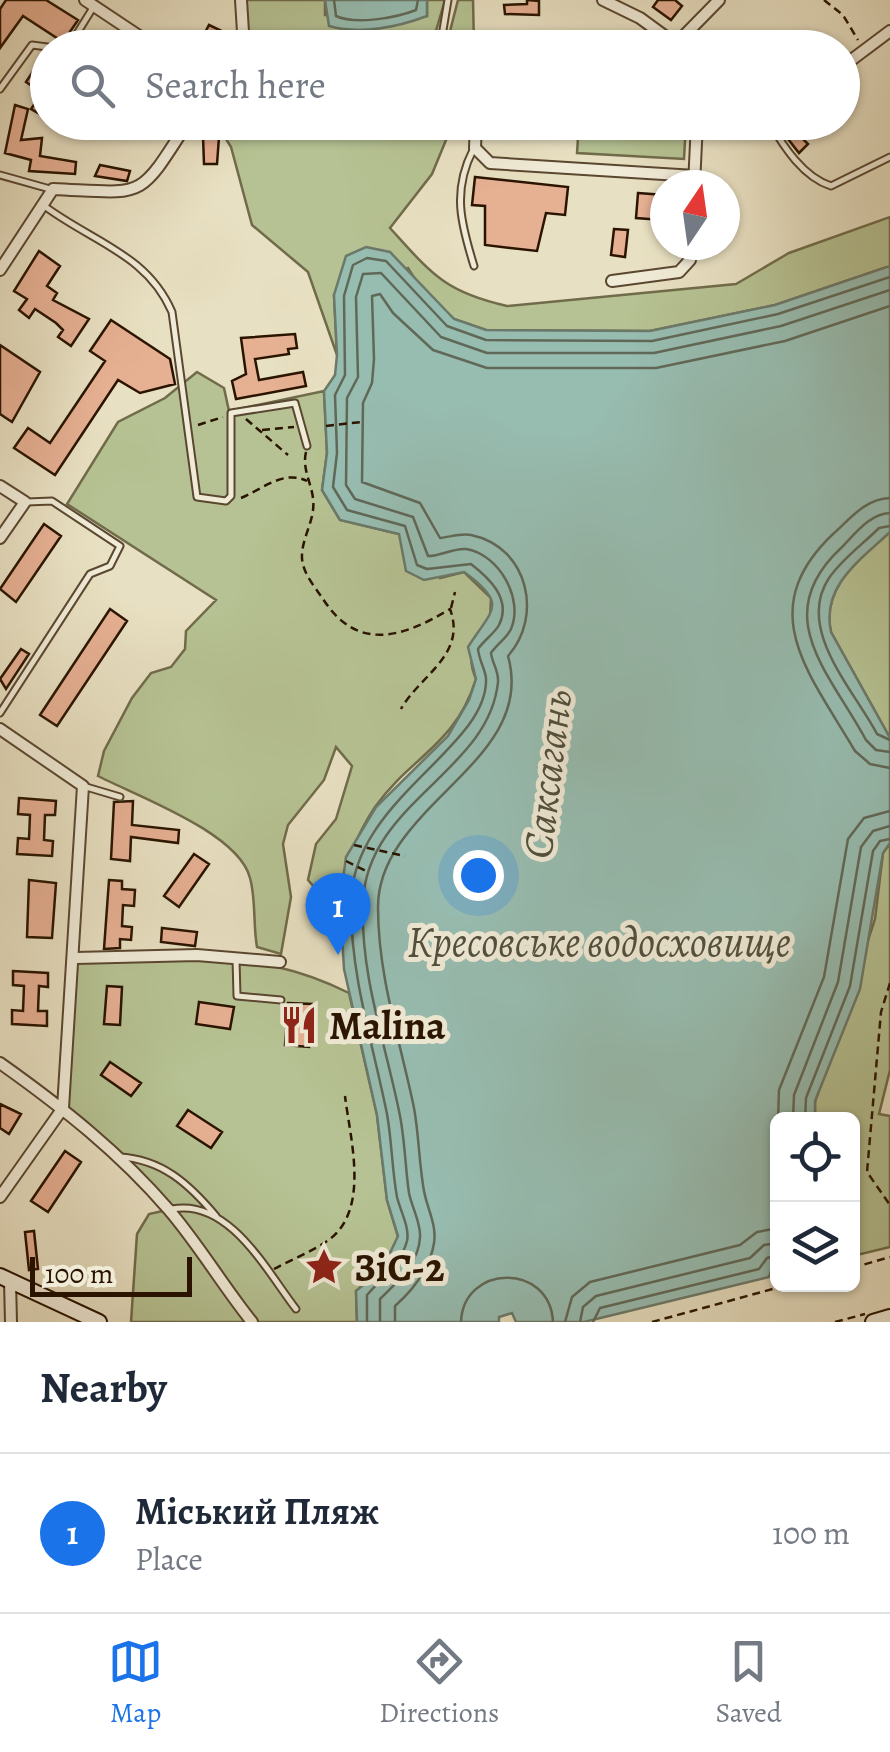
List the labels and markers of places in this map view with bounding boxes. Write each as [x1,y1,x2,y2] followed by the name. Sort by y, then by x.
[306,872,370,955] pin: 1
[329,998,446,1053] place label: Malina
[278,1004,320,1046] restaurant icon: Malina
[354,1240,445,1295] place label: ЗіС-2
[303,1246,345,1288] place icon: ЗіС-2

